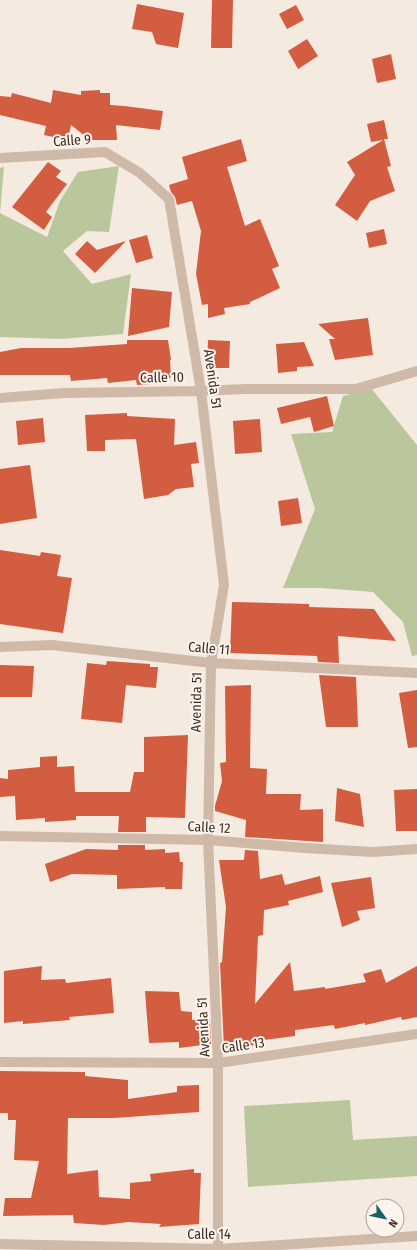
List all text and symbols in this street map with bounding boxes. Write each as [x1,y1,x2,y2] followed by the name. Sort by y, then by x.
[52,131,92,150] street label: Calle 9
[200,348,225,410] street label: Avenida 51
[140,369,184,386] street label: Calle 10
[187,638,231,659] street label: Calle 11
[187,672,206,732] street label: Avenida 51
[187,818,231,837] street label: Calle 12
[193,996,214,1057] street label: Avenida 51
[221,1034,266,1057] street label: Calle 13
[365,1198,405,1238] north arrow
[386,1217,400,1229] text: N
[187,1226,231,1243] street label: Calle 14

